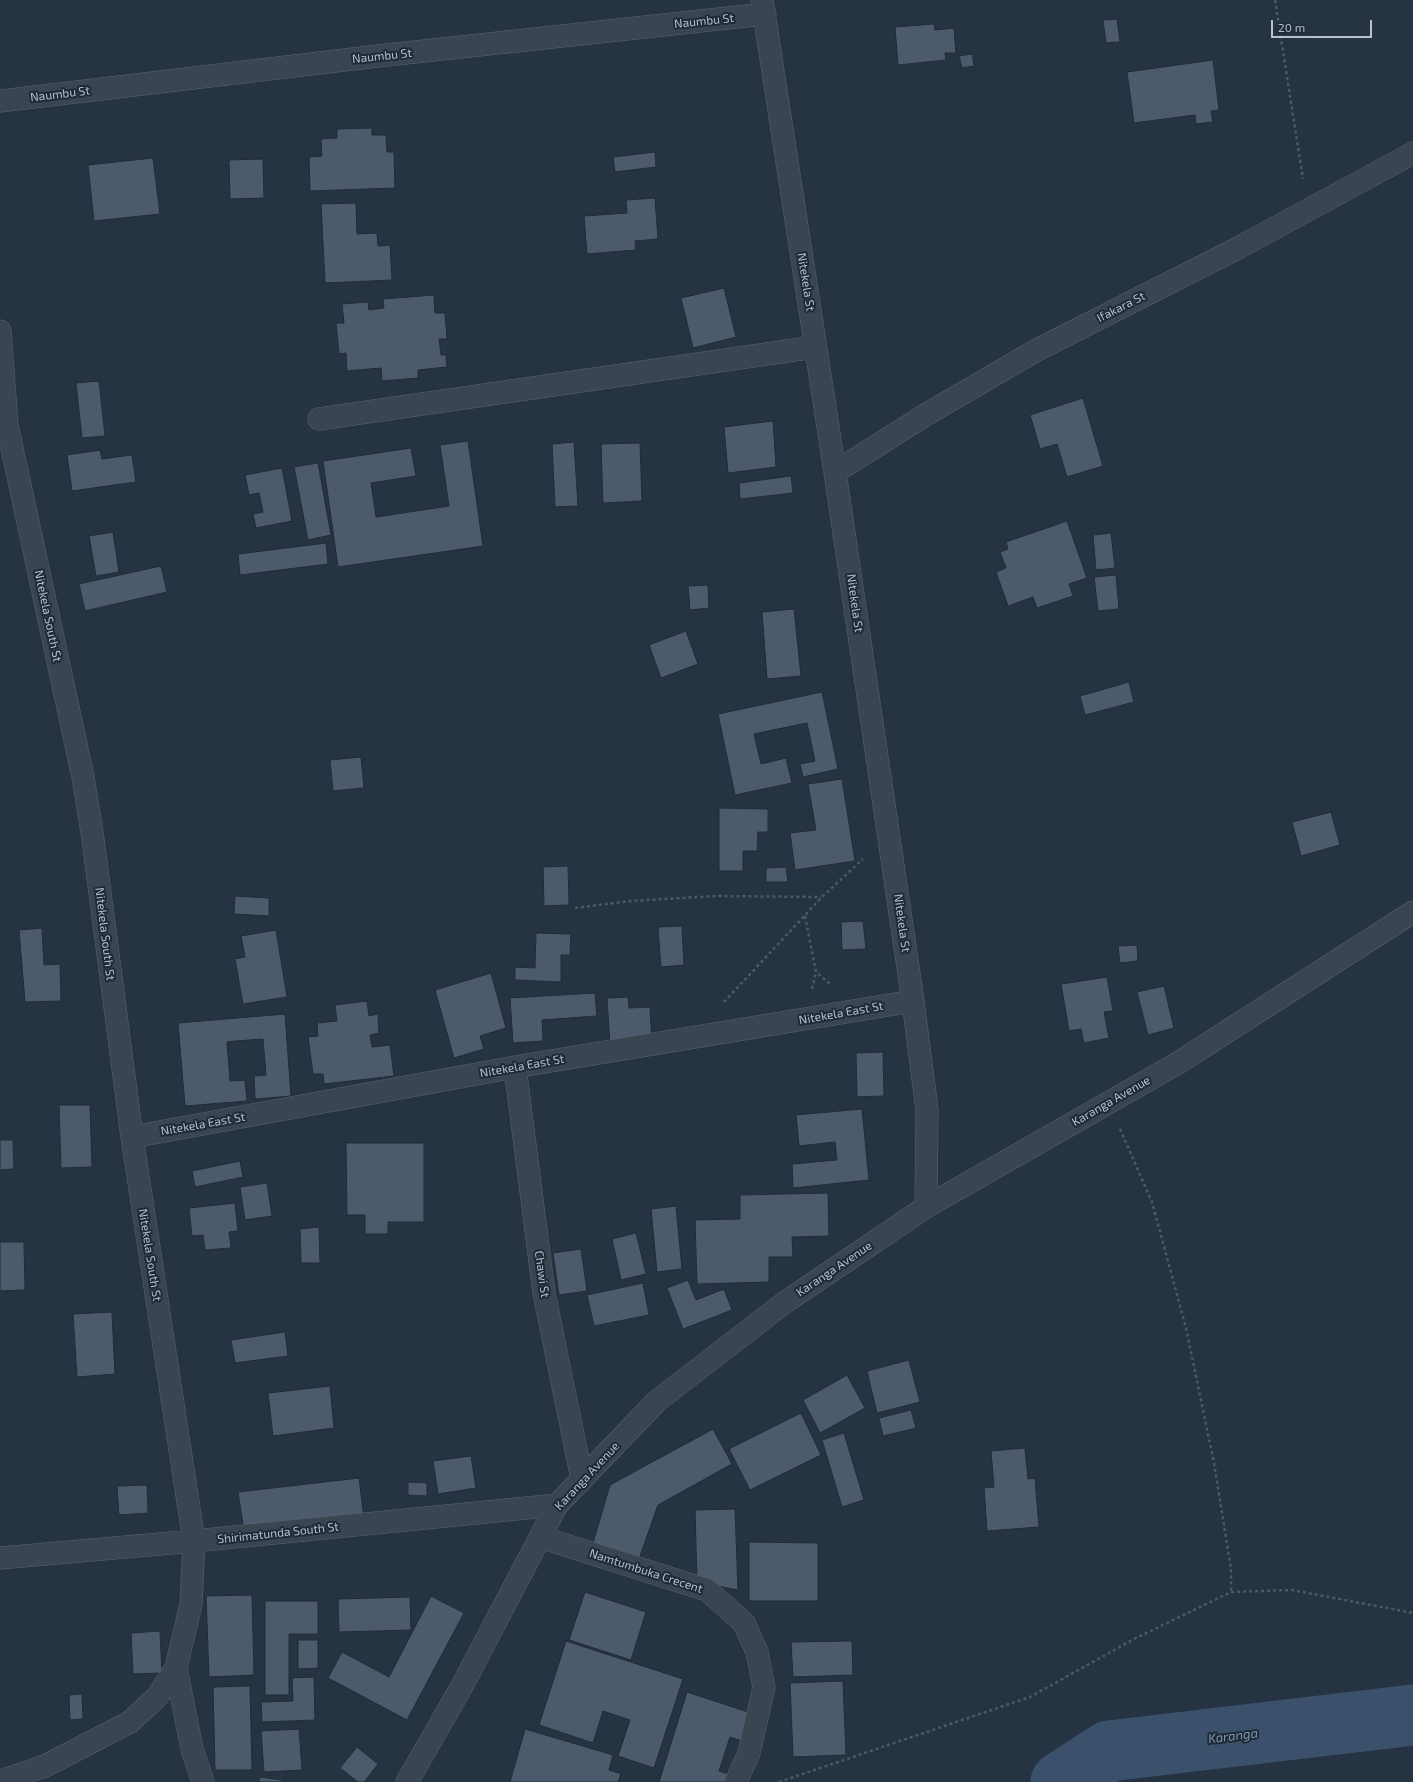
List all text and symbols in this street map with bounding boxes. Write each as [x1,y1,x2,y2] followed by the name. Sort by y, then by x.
[673,11,735,31] street label: Naumbu St
[1273,12,1374,38] scale bar
[1278,20,1305,34] text: 20 m
[351,46,413,66] street label: Naumbu St
[29,83,91,105] street label: Naumbu St
[794,252,818,312] street label: Nitekela St
[1094,289,1148,325] street label: Ifakara St
[31,569,65,663] street label: Nitekela South St
[844,573,866,633] street label: Nitekela St
[92,887,118,981] street label: Nitekela South St
[891,893,913,953] street label: Nitekela St
[798,998,884,1028] street label: Nitekela East St
[479,1051,565,1081] street label: Nitekela East St
[1069,1073,1153,1129] street label: Karanga Avenue
[160,1109,246,1139] street label: Nitekela East St
[136,1208,164,1302] street label: Nitekela South St
[793,1238,875,1300] street label: Karanga Avenue
[532,1250,552,1298] street label: Chawi St
[552,1439,622,1513] street label: Karanga Avenue
[217,1519,339,1547] street label: Shirimatunda South St
[588,1546,704,1596] street label: Namtumbuka Crecent
[1207,1725,1259,1747] water label: Karanga

